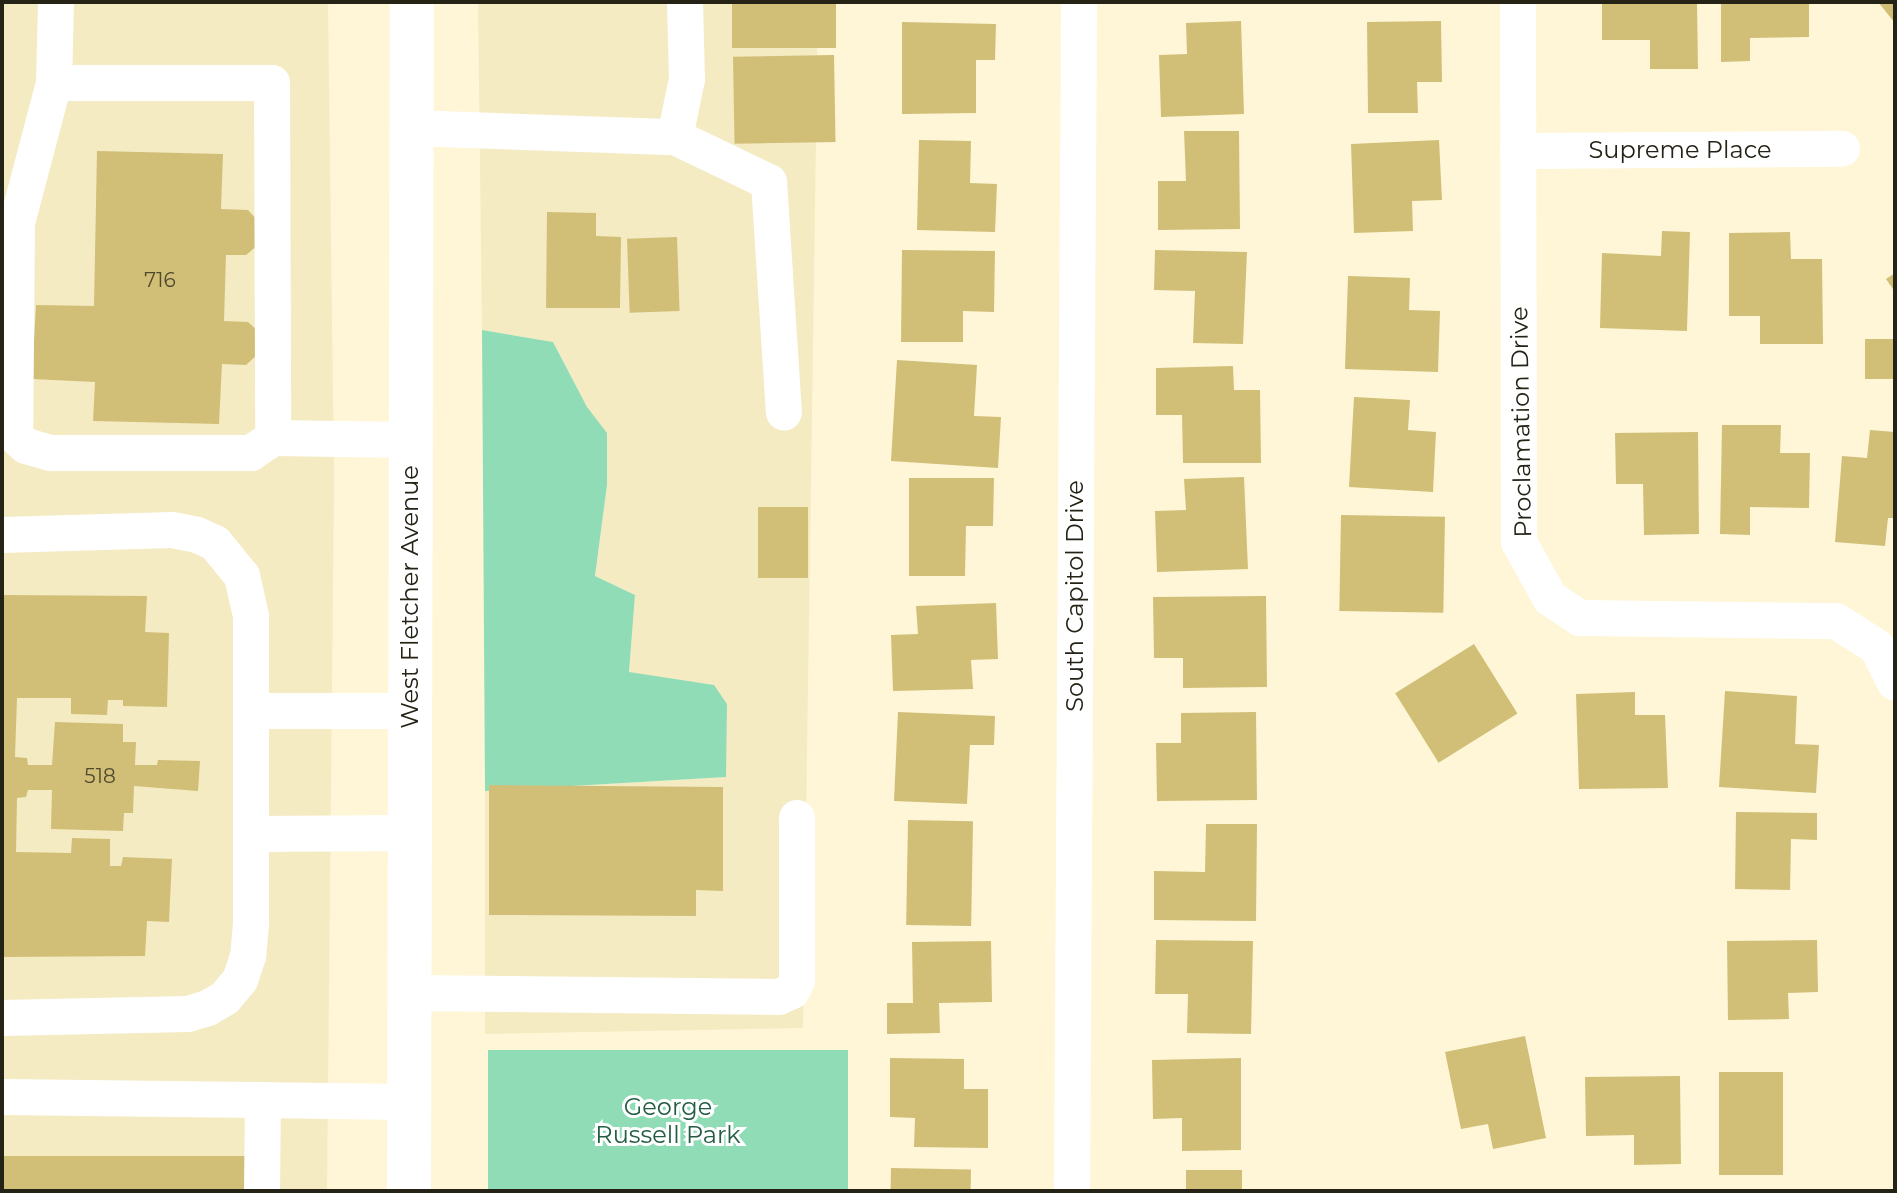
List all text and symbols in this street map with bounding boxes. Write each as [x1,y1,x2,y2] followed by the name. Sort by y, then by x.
[1589,136,1771,164] street label: Supreme Place
[144,268,176,292] house number: 716
[1505,306,1537,538] street label: Proclamation Drive
[396,465,424,729] street label: West Fletcher Avenue
[1061,480,1089,712] street label: South Capitol Drive
[84,764,116,788] house number: 518
[595,1093,741,1149] park label: George Russell Park

